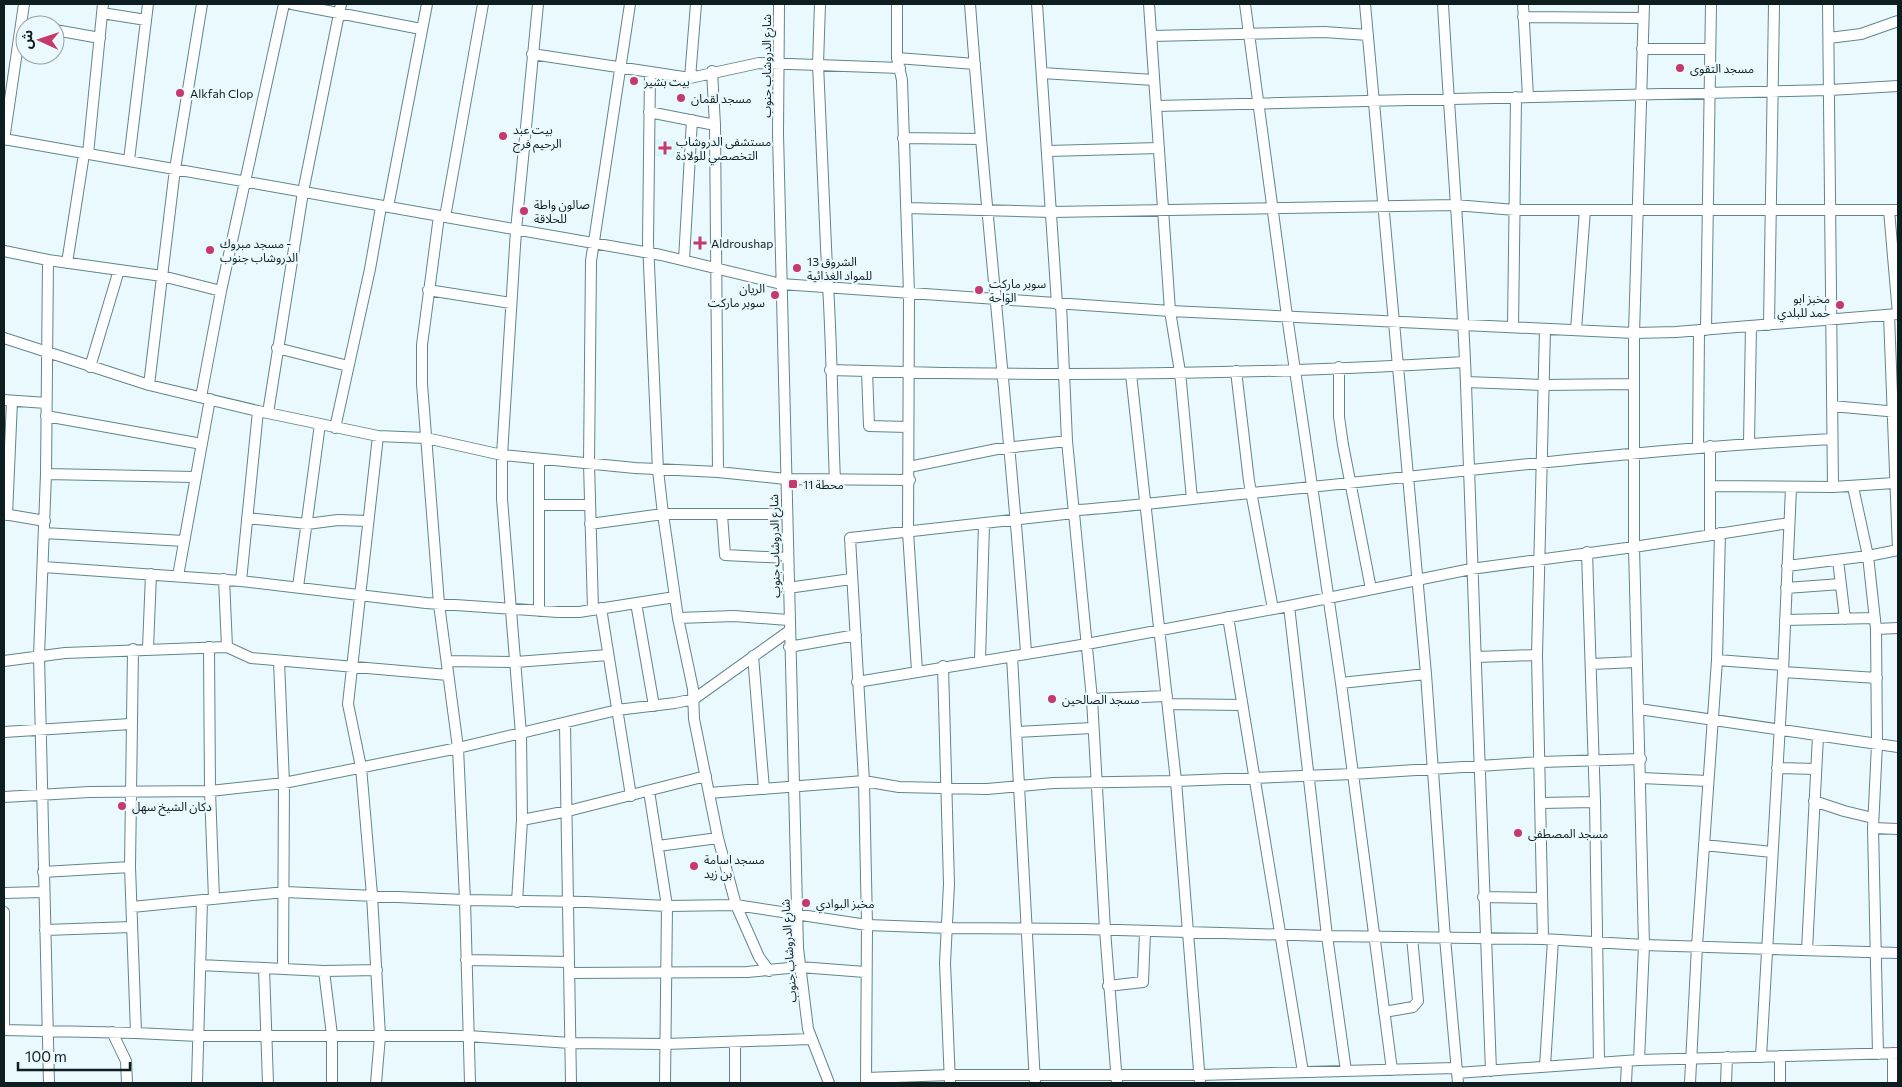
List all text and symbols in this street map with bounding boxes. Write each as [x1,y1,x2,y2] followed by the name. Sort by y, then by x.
[759,14,776,118] street label: شارع الدروشاب جنوب
[15,15,65,65] north arrow
[18,29,36,49] text: ش
[1690,61,1754,76] place label: مسجد التقوى
[1674,62,1686,74] marker: مسجد التقوى
[643,74,690,89] place label: بيت بشير
[628,75,640,87] marker: بيت بشير
[190,86,253,100] place label: Alkfah Clop
[174,87,186,99] marker: Alkfah Clop
[691,91,752,106] place label: مسجد لقمان
[675,92,687,104] marker: مسجد لقمان
[513,122,562,153] place label: بيت عبد الرحيم فرح
[497,130,509,142] marker: بيت عبد الرحيم فرح
[676,134,771,166] place label: مستشفى الدروشاب التخصصي للولادة
[658,141,672,155] marker: مستشفى الدروشاب التخصصي للولادة
[534,197,590,225] place label: صالون واطة للحلاقة
[518,205,530,217] marker: صالون واطة للحلاقة
[220,236,298,265] place label: مسجد مبروك - الدروشاب جنوب
[693,236,707,250] marker: Aldroushap
[711,236,773,250] place label: Aldroushap
[204,244,216,256] marker: مسجد مبروك - الدروشاب جنوب
[807,254,872,283] place label: الشروق 13 للمواد الغذائية
[791,262,803,274] marker: الشروق 13 للمواد الغذائية
[989,276,1046,305] place label: سوبر ماركت الواحة
[708,281,765,310] place label: الريان سوبر ماركت
[973,284,985,296] marker: سوبر ماركت الواحة
[769,289,781,301] marker: الريان سوبر ماركت
[1777,291,1830,323] place label: مخبز ابو حمد للبلدي
[1834,299,1846,311] marker: مخبز ابو حمد للبلدي
[803,477,844,491] place label: محطة 11
[787,478,799,490] marker: محطة 11
[766,494,785,598] street label: شارع الدروشاب جنوب
[1062,692,1140,707] place label: مسجد الصالحين
[1046,693,1058,705] marker: مسجد الصالحين
[132,799,212,816] place label: دكان الشيخ سهل
[116,800,128,812] marker: دكان الشيخ سهل
[1528,826,1608,841] place label: مسجد المصطفى
[1512,827,1524,839] marker: مسجد المصطفى
[704,852,765,881] place label: مسجد اسامة بن زيد
[688,860,700,872] marker: مسجد اسامة بن زيد
[816,896,875,914] place label: مخبز البوادي
[800,897,812,909] marker: مخبز البوادي
[777,899,802,1003] street label: شارع الدروشاب جنوب
[18,1040,130,1072] scale bar
[25,1047,67,1065] text: 100 m

